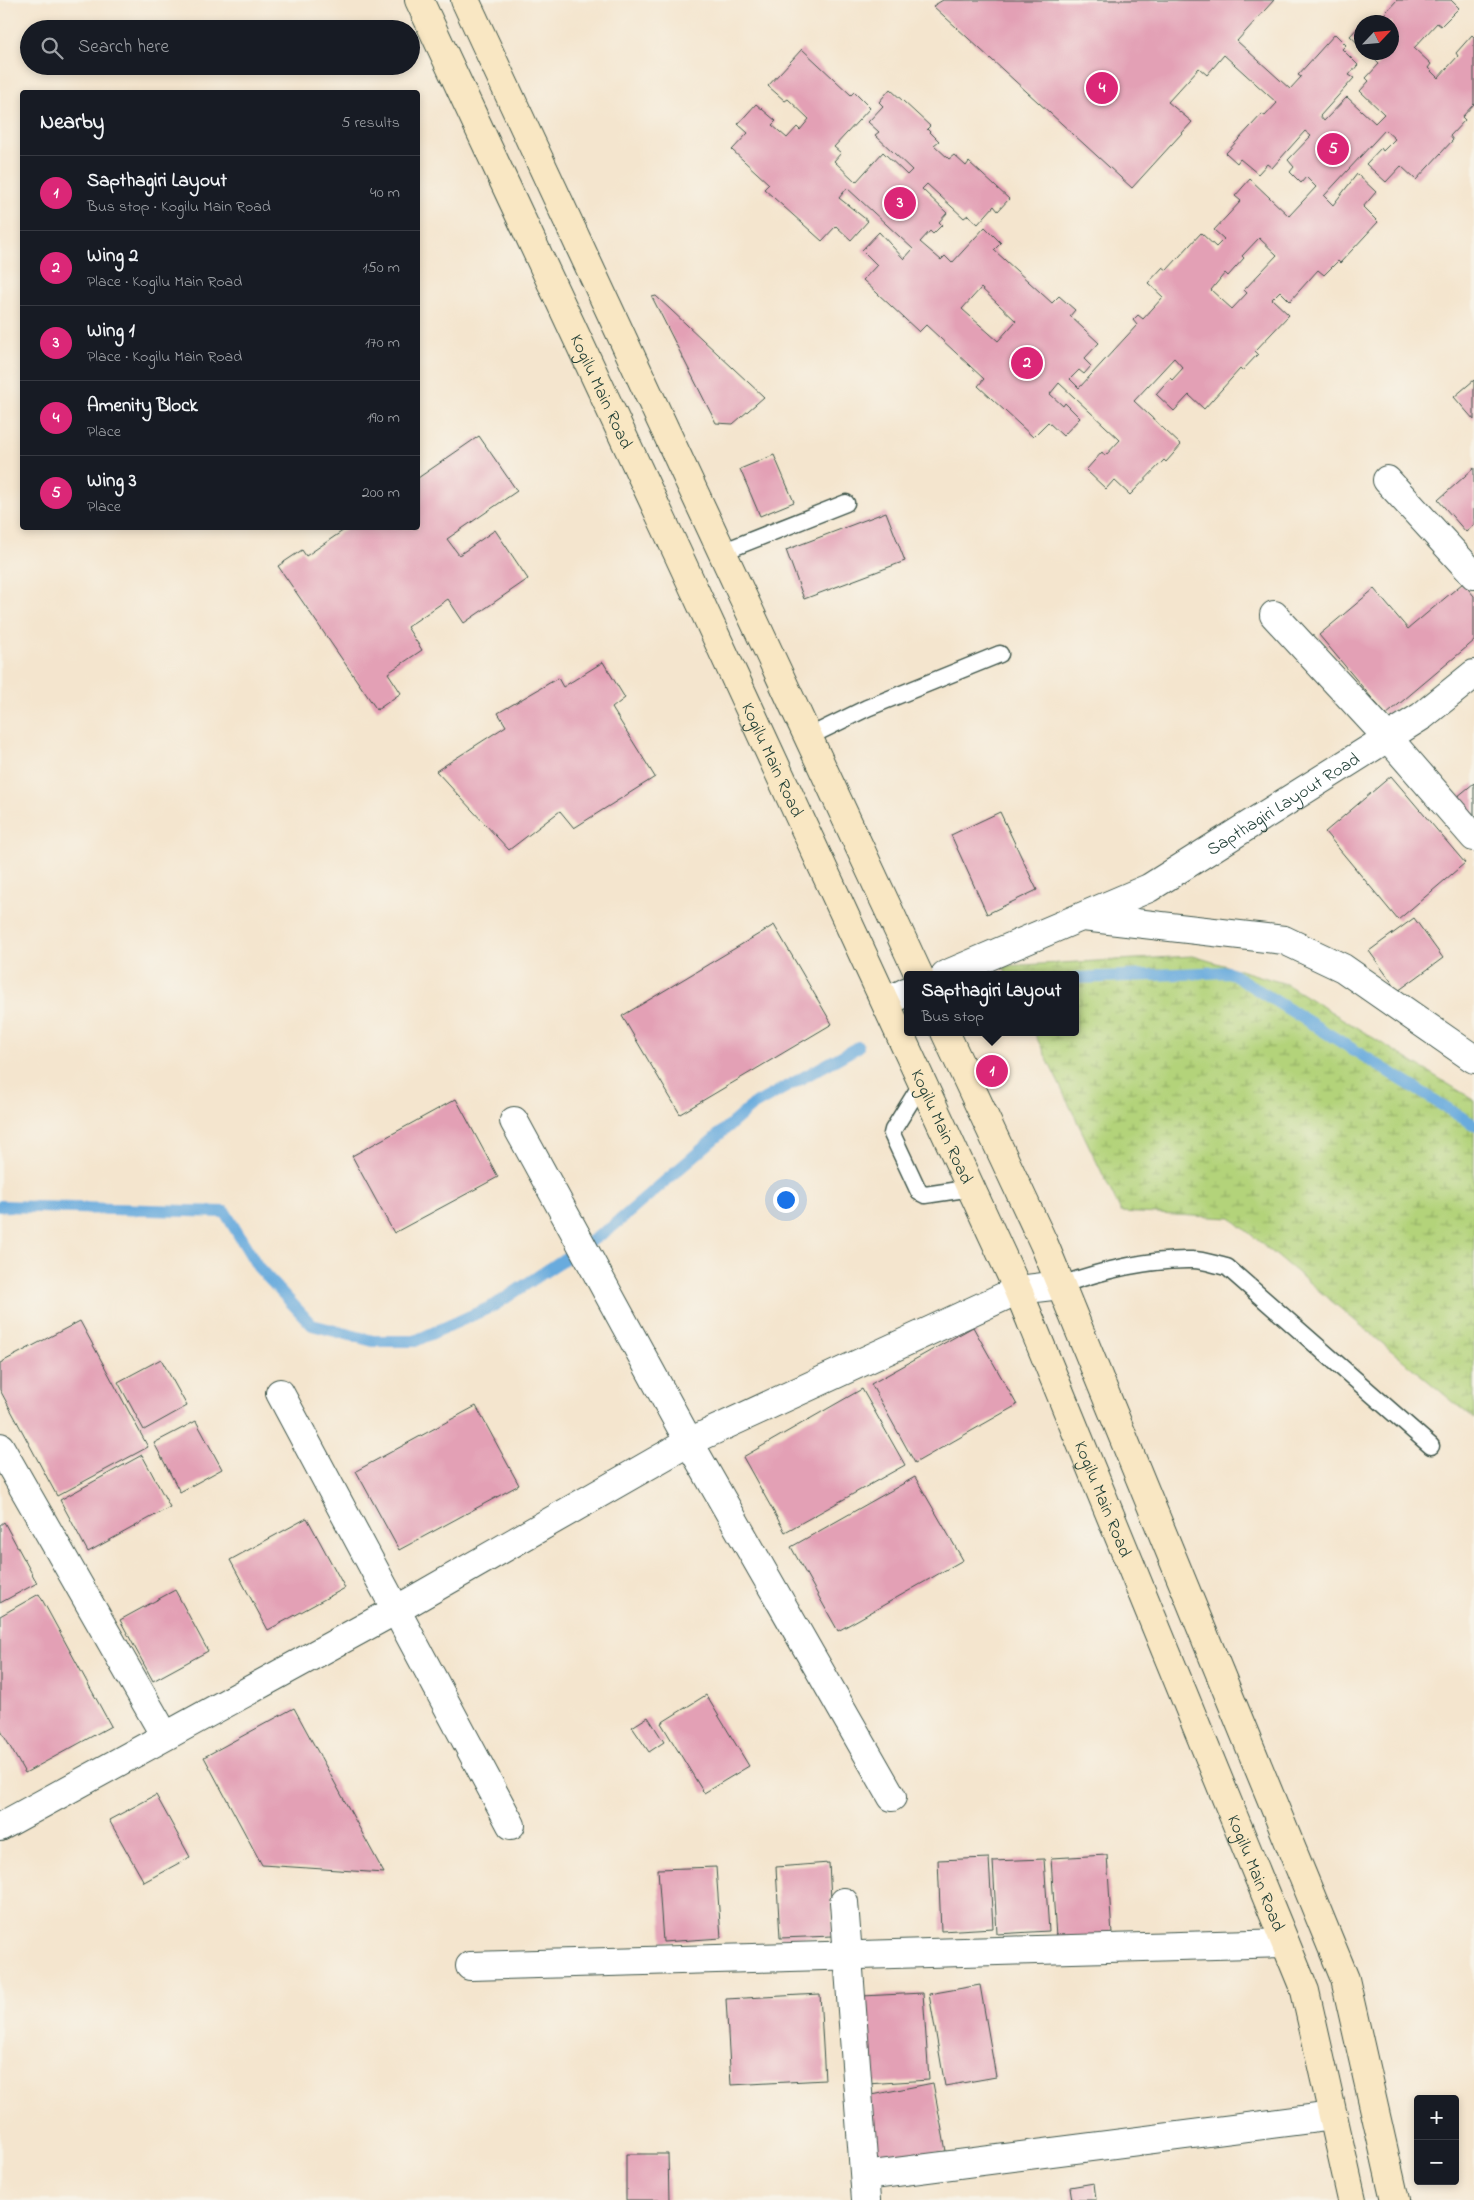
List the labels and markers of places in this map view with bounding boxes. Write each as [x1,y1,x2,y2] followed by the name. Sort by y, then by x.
[1086,69,1118,107] pin: 4
[1317,130,1349,168] pin: 5
[884,184,916,222] pin: 3
[1011,344,1043,382] pin: 2
[976,1052,1008,1090] pin: 1

